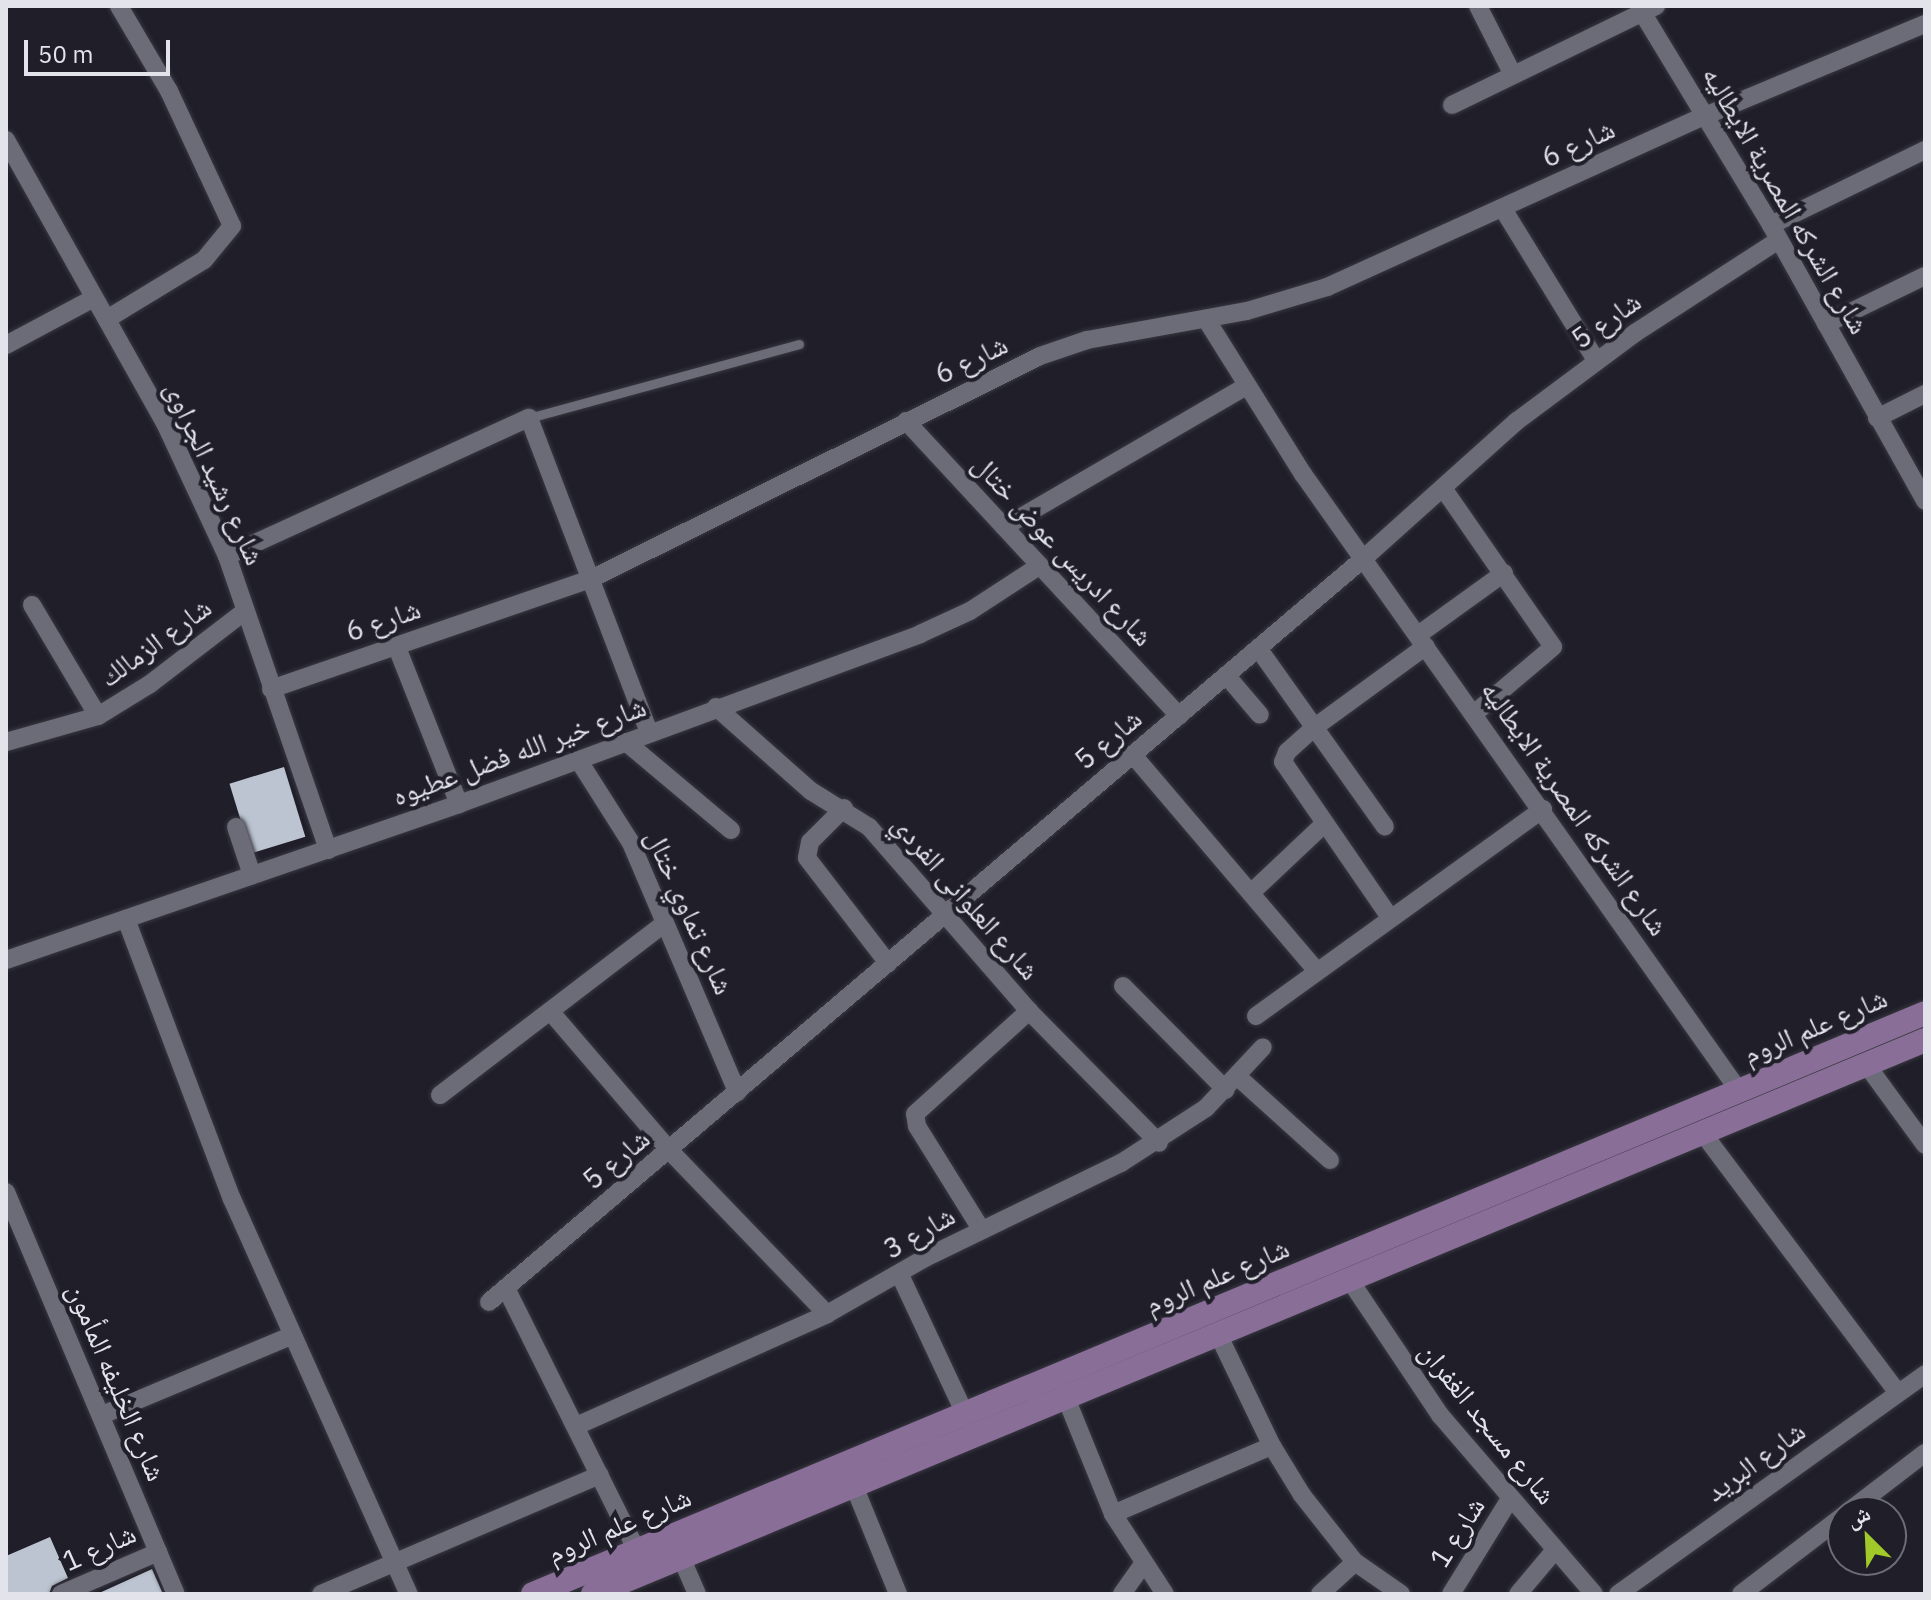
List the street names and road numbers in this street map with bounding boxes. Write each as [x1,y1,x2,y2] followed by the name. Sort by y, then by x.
[1696,60,1876,340] street label: شارع الشركه المصرية الايطاليه
[1536,112,1620,174] street label: شارع 6
[1565,284,1647,356] street label: شارع 5
[929,327,1013,391] street label: شارع 6
[158,376,272,570] street label: شارع رشيد الجراوى
[966,447,1160,653] street label: شارع ادريس عوض ختال
[92,590,218,694] street label: شارع الزمالك
[341,592,425,648] street label: شارع 6
[1474,674,1676,942] street label: شارع الشركه المصرية الايطاليه
[388,689,650,813] street label: شارع خير الله فضل عطيوه
[1068,702,1148,776] street label: شارع 5
[885,808,1047,986] street label: شارع العلوانى الفردي
[639,824,741,1000] street label: شارع تماوي ختال
[1738,981,1892,1071] street label: شارع علم الروم
[576,1122,656,1196] street label: شارع 5
[877,1198,961,1266] street label: شارع 3
[1140,1231,1294,1321] street label: شارع علم الروم
[60,1278,174,1486] street label: شارع الخليفه المأمون
[1412,1335,1564,1511] street label: شارع مسجد الغفران
[1699,1414,1811,1508] street label: شارع البريد
[542,1480,696,1570] street label: شارع علم الروم
[1422,1491,1492,1573] street label: شارع 1
[57,1516,141,1578] street label: شارع 1

